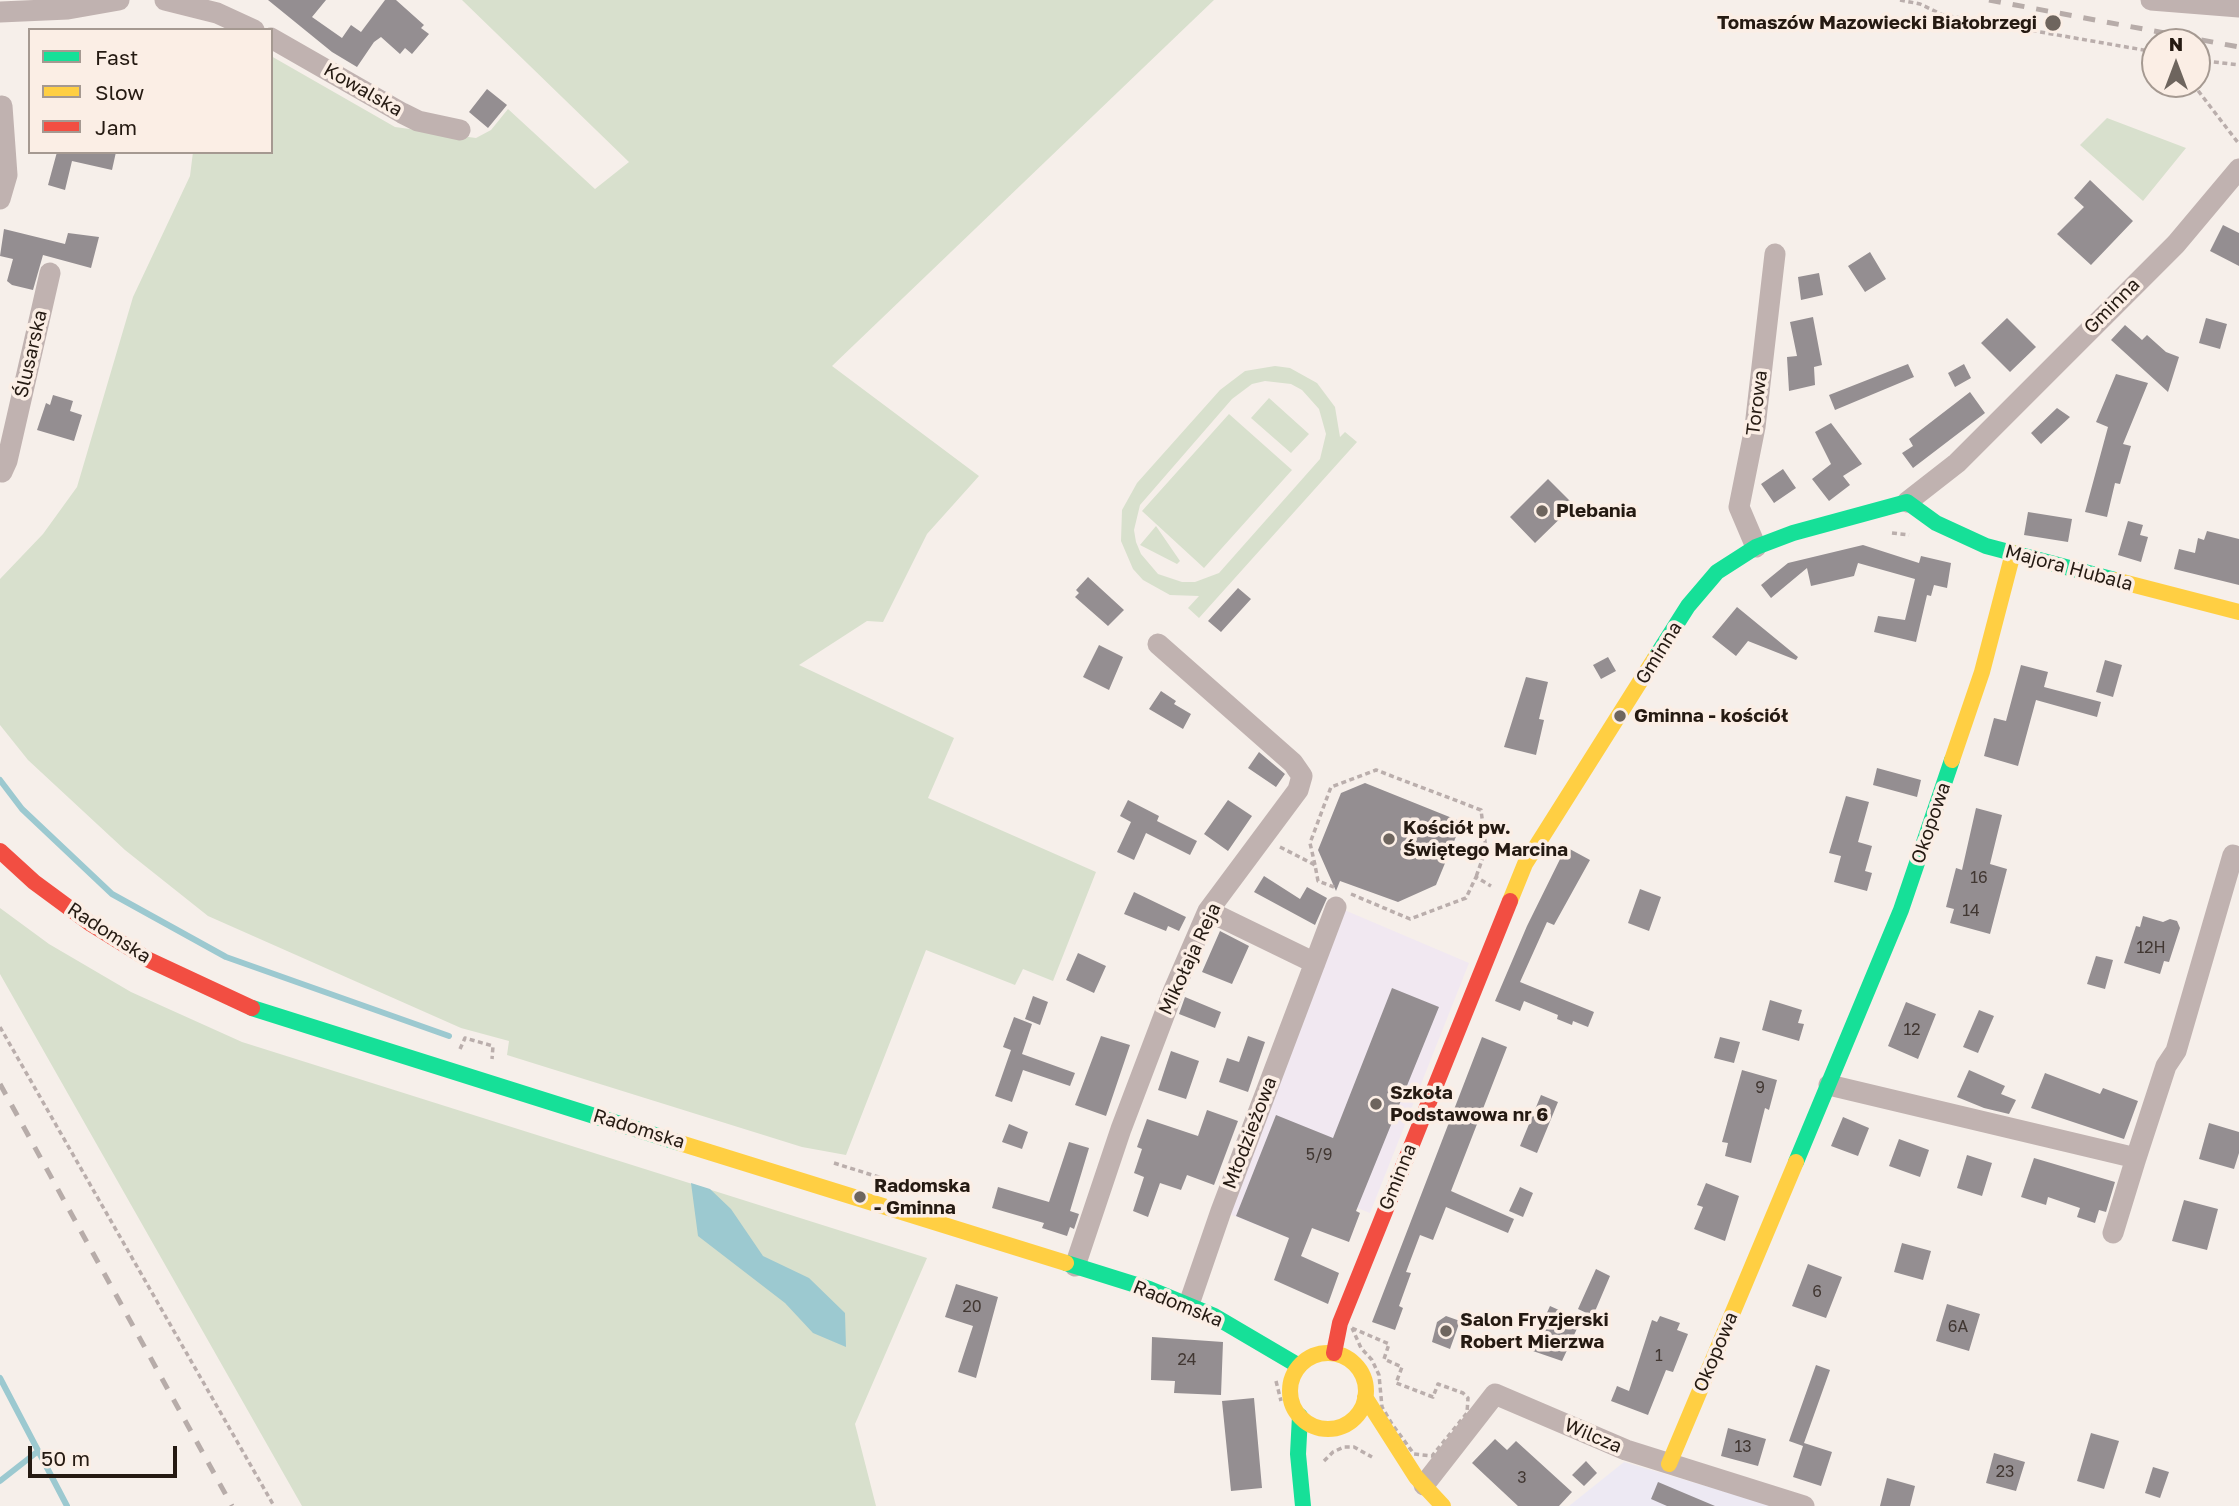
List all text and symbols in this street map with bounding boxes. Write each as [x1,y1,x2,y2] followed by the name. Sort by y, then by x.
[1717,12,2037,34] place label: Tomaszów Mazowiecki Białobrzegi
[2043,13,2063,33] marker: Tomaszów Mazowiecki Białobrzegi
[28,28,273,154] legend
[2141,28,2211,98] north arrow
[2169,32,2183,55] text: N
[95,44,138,70] text: Fast
[320,58,406,122] street label: Kowalska
[95,79,144,105] text: Slow
[95,114,137,140] text: Jam
[2079,273,2145,339] street label: Gminna
[10,308,52,400] street label: Ślusarska
[1742,369,1772,437] street label: Torowa
[1556,500,1637,522] place label: Plebania
[1534,503,1550,519] marker: Plebania
[2003,540,2135,596] street label: Majora Hubala
[1631,618,1687,688] street label: Gminna
[1634,705,1788,727] place label: Gminna - kościół
[1612,708,1628,724] marker: Gminna - kościół
[1906,779,1956,867] street label: Okopowa
[1403,817,1568,861] place label: Kościół pw. Świętego Marcina
[1381,831,1397,847] marker: Kościół pw. Świętego Marcina
[1970,868,1988,888] house number: 16
[63,898,155,968] street label: Radomska
[1154,899,1226,1019] street label: Mikołaja Reja
[1962,901,1980,921] house number: 14
[2136,938,2166,958] house number: 12H
[1903,1020,1921,1040] house number: 12
[1218,1074,1282,1192] street label: Młodzieżowa
[1755,1078,1765,1098] house number: 9
[1390,1082,1548,1126] place label: Szkoła Podstawowa nr 6
[1368,1096,1384,1112] marker: Szkoła Podstawowa nr 6
[590,1104,688,1154] street label: Radomska
[1374,1141,1422,1213] street label: Gminna
[1306,1145,1332,1165] house number: 5/9
[874,1175,970,1219] place label: Radomska - Gminna
[852,1189,868,1205] marker: Radomska - Gminna
[1130,1276,1226,1332] street label: Radomska
[1812,1282,1822,1302] house number: 6
[962,1297,982,1317] house number: 20
[1460,1309,1609,1353] place label: Salon Fryzjerski Robert Mierzwa
[1689,1309,1743,1395] street label: Okopowa
[1948,1317,1968,1337] house number: 6A
[1438,1323,1454,1339] marker: Salon Fryzjerski Robert Mierzwa
[1655,1346,1663,1366] house number: 1
[1177,1350,1197,1370] house number: 24
[1561,1414,1625,1458] street label: Wilcza
[32,1432,180,1476] scale bar
[1734,1437,1752,1457] house number: 13
[41,1445,90,1471] text: 50 m
[1996,1462,2014,1482] house number: 23
[1517,1468,1527,1488] house number: 3

